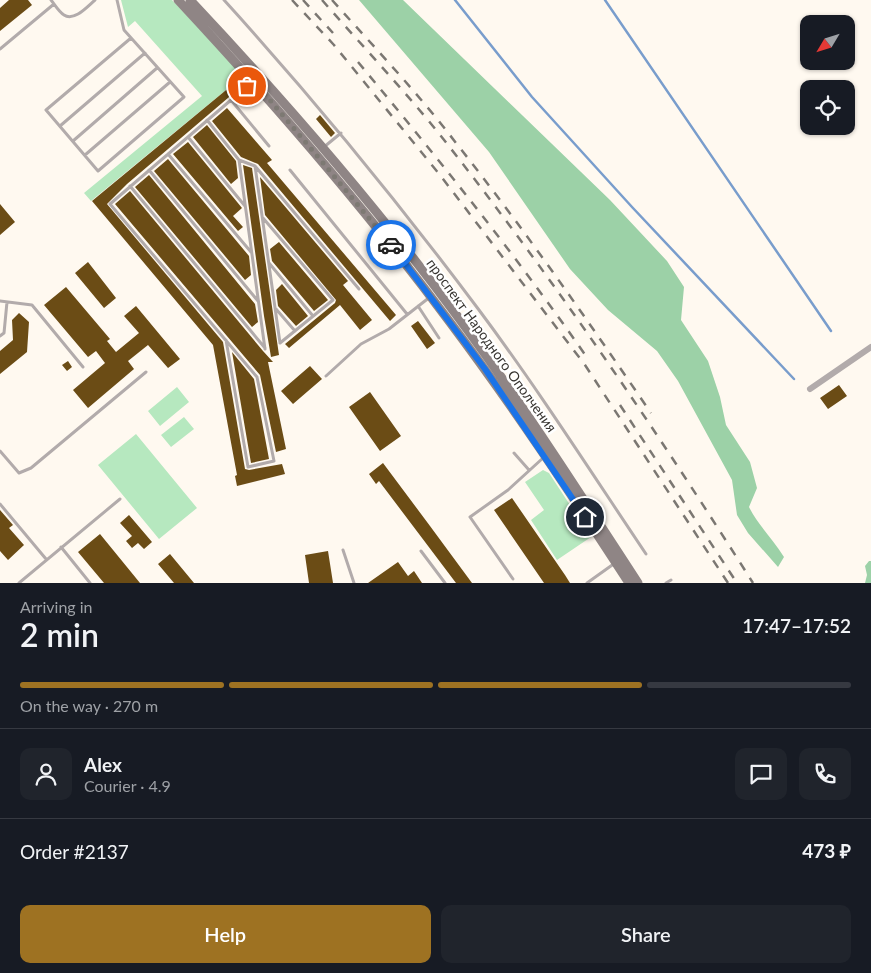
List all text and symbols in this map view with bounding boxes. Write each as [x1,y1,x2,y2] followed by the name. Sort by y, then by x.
[800,15,855,70] north arrow
[800,15,855,135] map controls
[226,65,268,107] pin
[233,72,261,100] icon: bag
[800,80,855,135] button: locate
[366,220,416,270] courier
[377,231,405,259] icon: car
[423,255,561,435] street label: проспект Народного Ополчения
[564,496,606,538] pin
[571,503,599,531] icon: home
[20,597,93,616] text: Arriving in
[742,614,851,637] text: 17:47–17:52
[20,615,99,654] text: 2 min
[20,696,158,715] text: On the way · 270 m
[20,748,72,800] button: person
[735,748,787,800] button: chat
[799,748,851,800] button: phone
[84,753,122,776] text: Alex
[84,776,171,795] text: Courier · 4.9
[802,839,851,862] text: 473 ₽
[20,840,129,863] text: Order #2137
[20,905,431,963] button: Help
[441,905,851,963] button: Share

